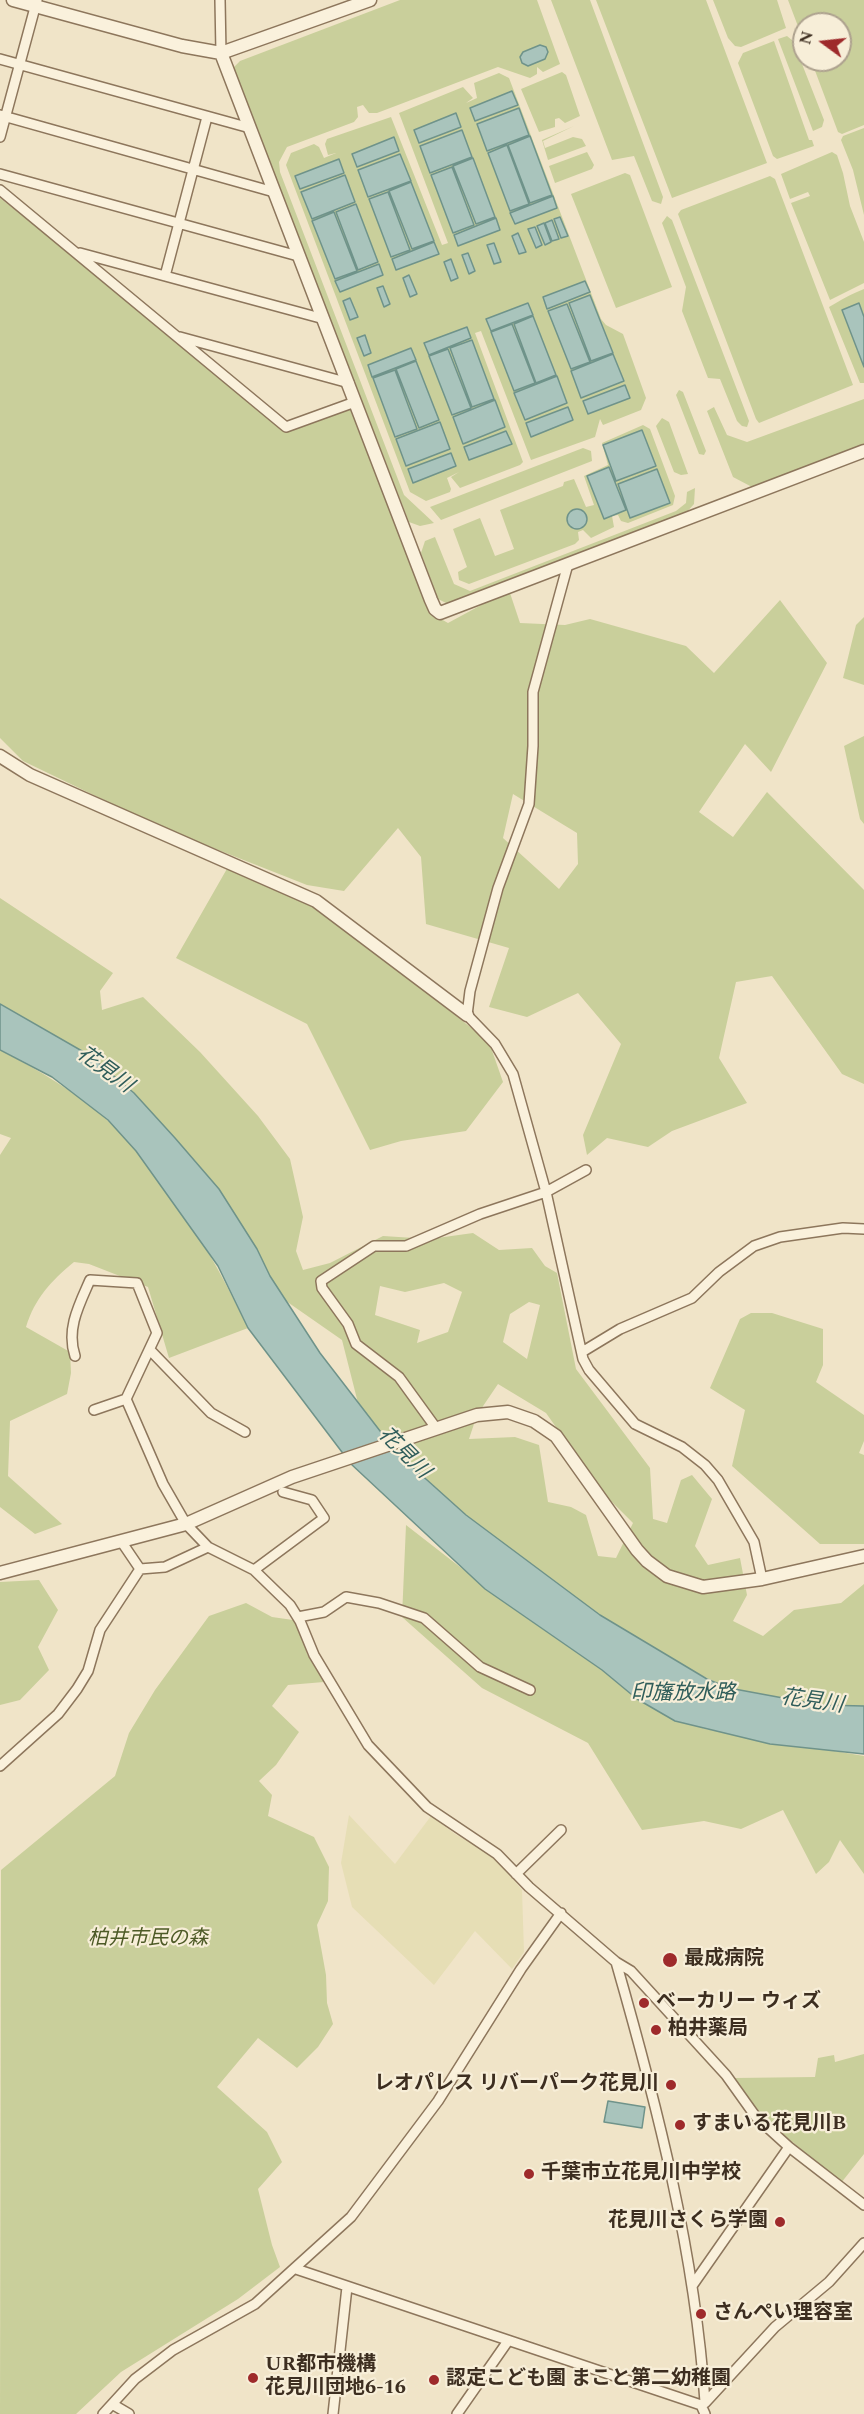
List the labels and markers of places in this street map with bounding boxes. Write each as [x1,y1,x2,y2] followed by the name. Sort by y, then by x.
[684,1948,764,1972] place label: 最成病院
[661,1951,679,1969] marker: 最成病院
[656,1991,821,2015] place label: ベーカリー ウィズ
[637,1996,651,2010] marker: ベーカリー ウィズ
[668,2018,748,2042] place label: 柏井薬局
[649,2023,663,2037] marker: 柏井薬局
[374,2073,659,2097] place label: レオパレス リバーパーク花見川
[664,2078,678,2092] marker: レオパレス リバーパーク花見川
[692,2113,846,2137] place label: すまいる花見川B
[673,2118,687,2132] marker: すまいる花見川B
[541,2162,741,2186] place label: 千葉市立花見川中学校
[522,2167,536,2181] marker: 千葉市立花見川中学校
[608,2210,768,2234] place label: 花見川さくら学園
[773,2215,787,2229] marker: 花見川さくら学園
[713,2302,853,2326] place label: さんぺい理容室
[694,2307,708,2321] marker: さんぺい理容室
[265,2354,406,2401] place label: UR都市機構 花見川団地6-16
[446,2368,731,2392] place label: 認定こども園 まこと第二幼稚園
[246,2371,260,2385] marker: UR都市機構 花見川団地6-16
[427,2373,441,2387] marker: 認定こども園 まこと第二幼稚園

